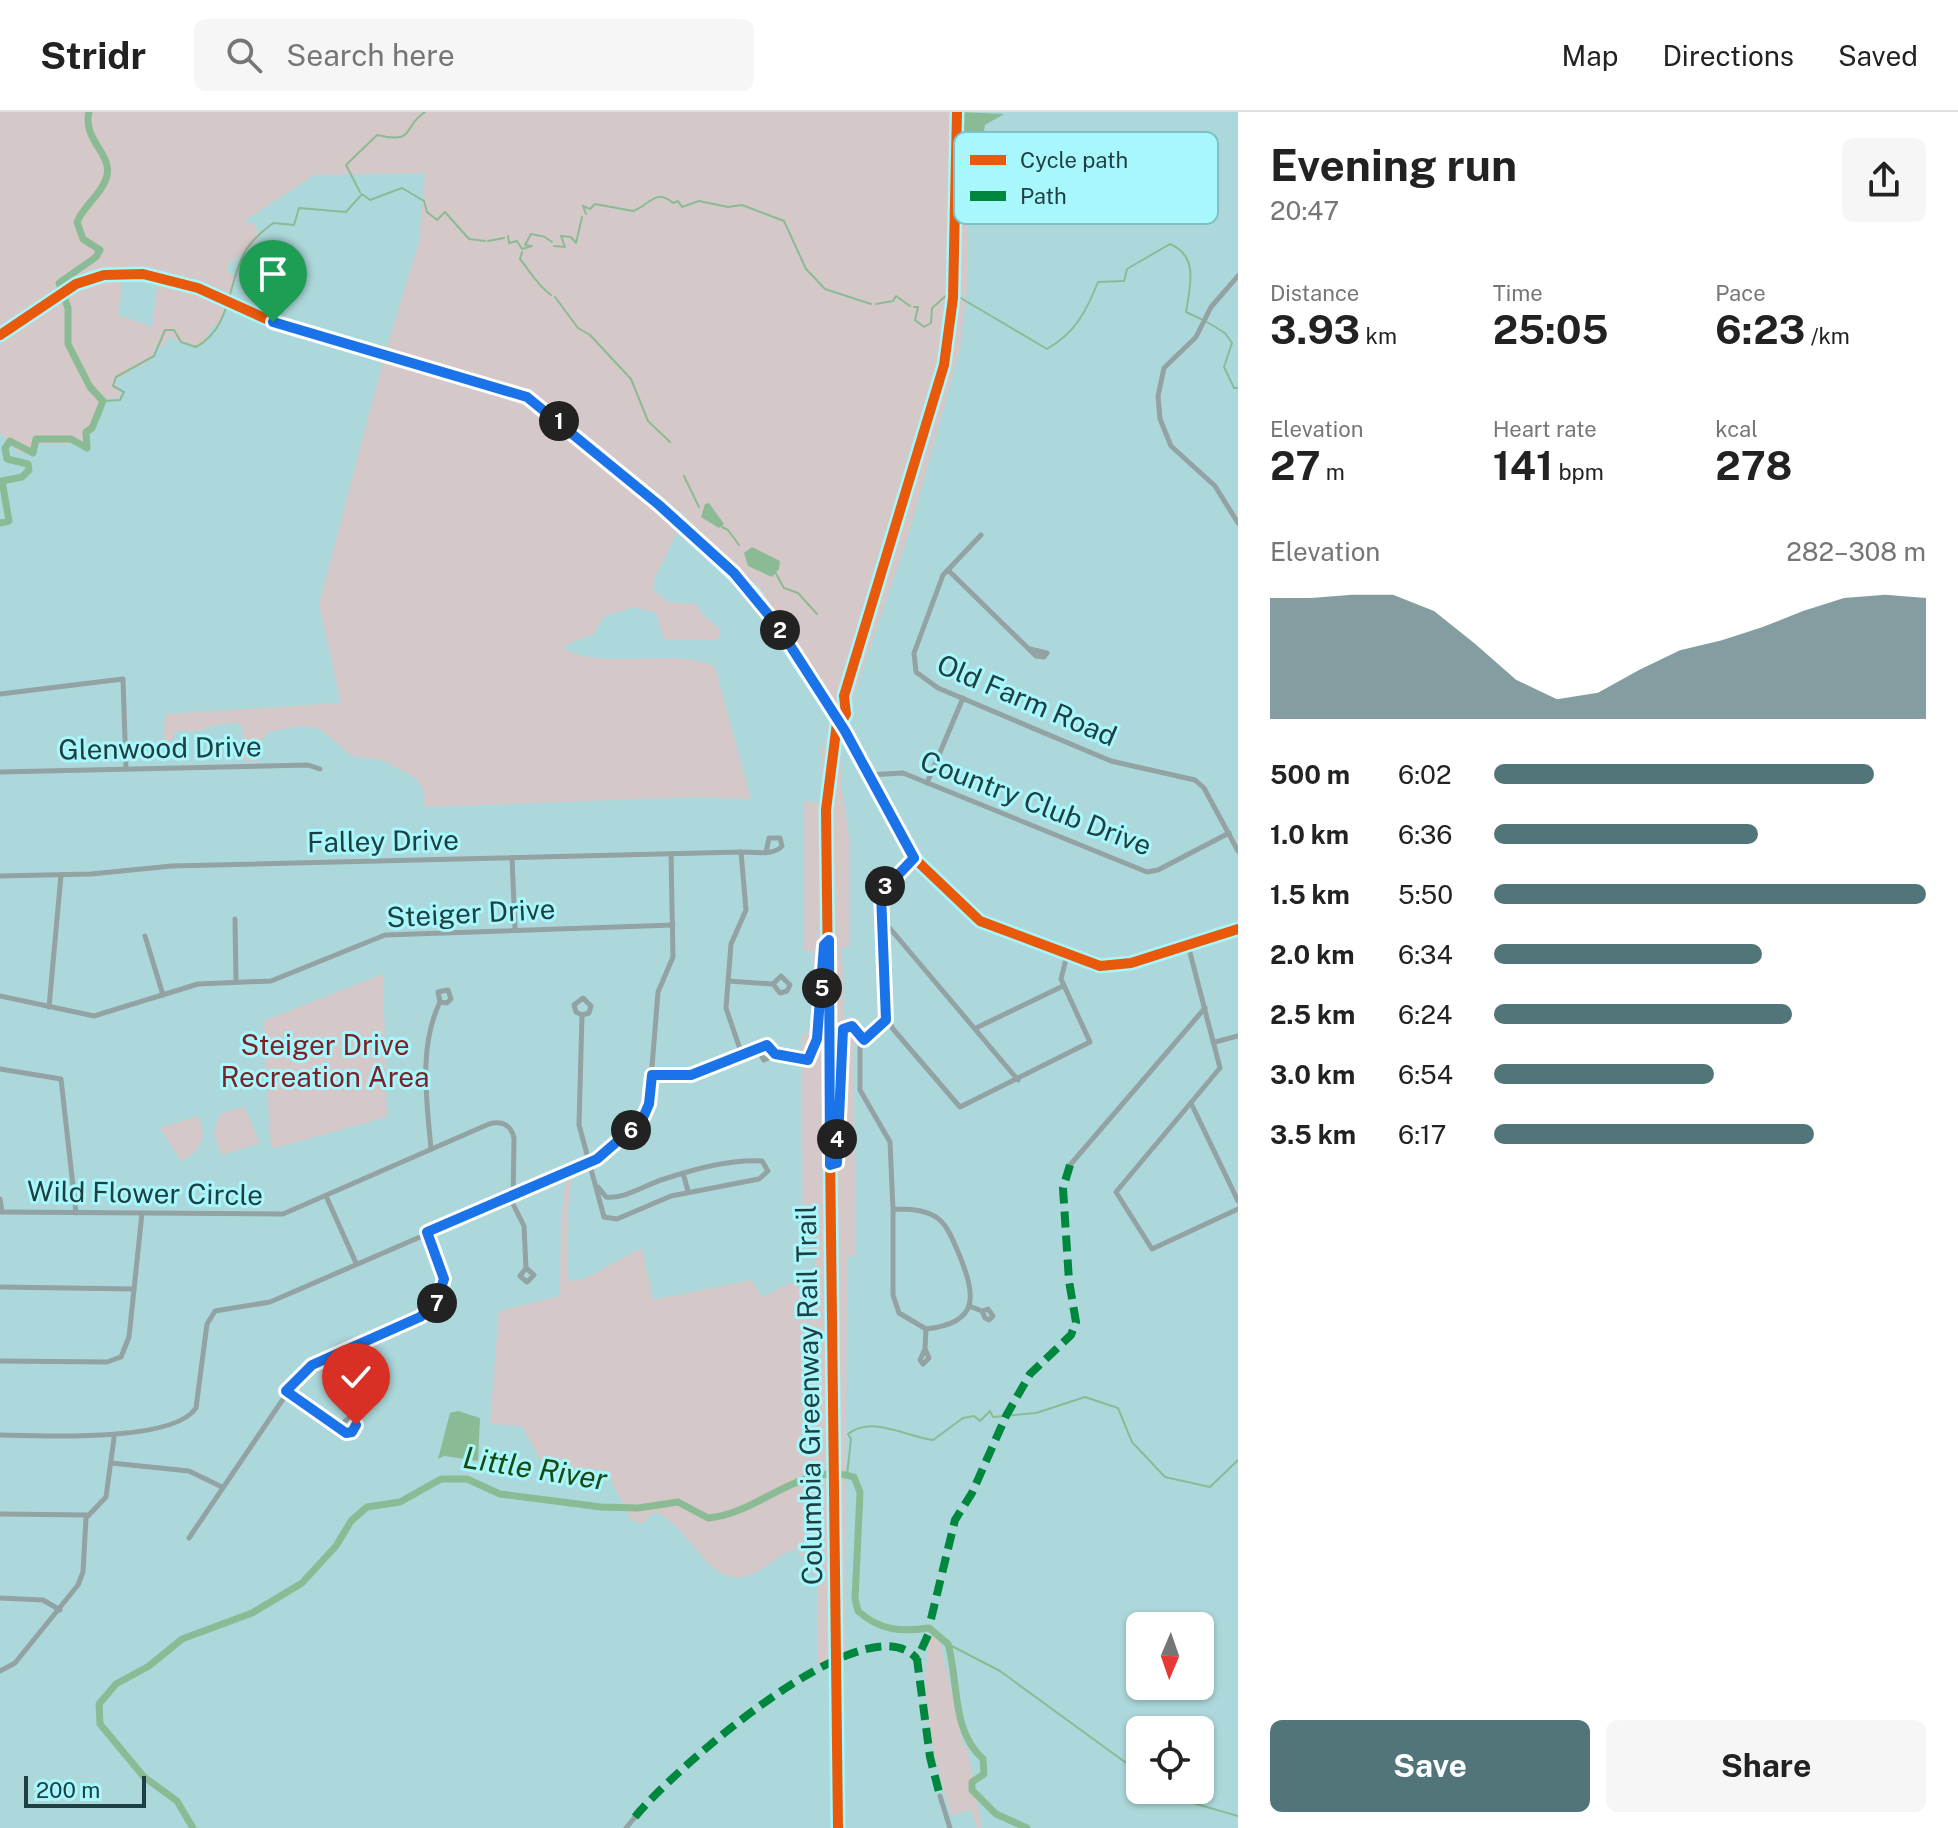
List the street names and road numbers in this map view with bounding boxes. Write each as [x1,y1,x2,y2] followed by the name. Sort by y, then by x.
[932,647,1122,752] street label: Old Farm Road
[58,729,262,766] street label: Glenwood Drive
[916,743,1156,862] street label: Country Club Drive
[307,823,459,858] street label: Falley Drive
[386,892,556,933] street label: Steiger Drive
[27,1174,263,1211] street label: Wild Flower Circle
[789,1205,828,1585] street label: Columbia Greenway Rail Trail

